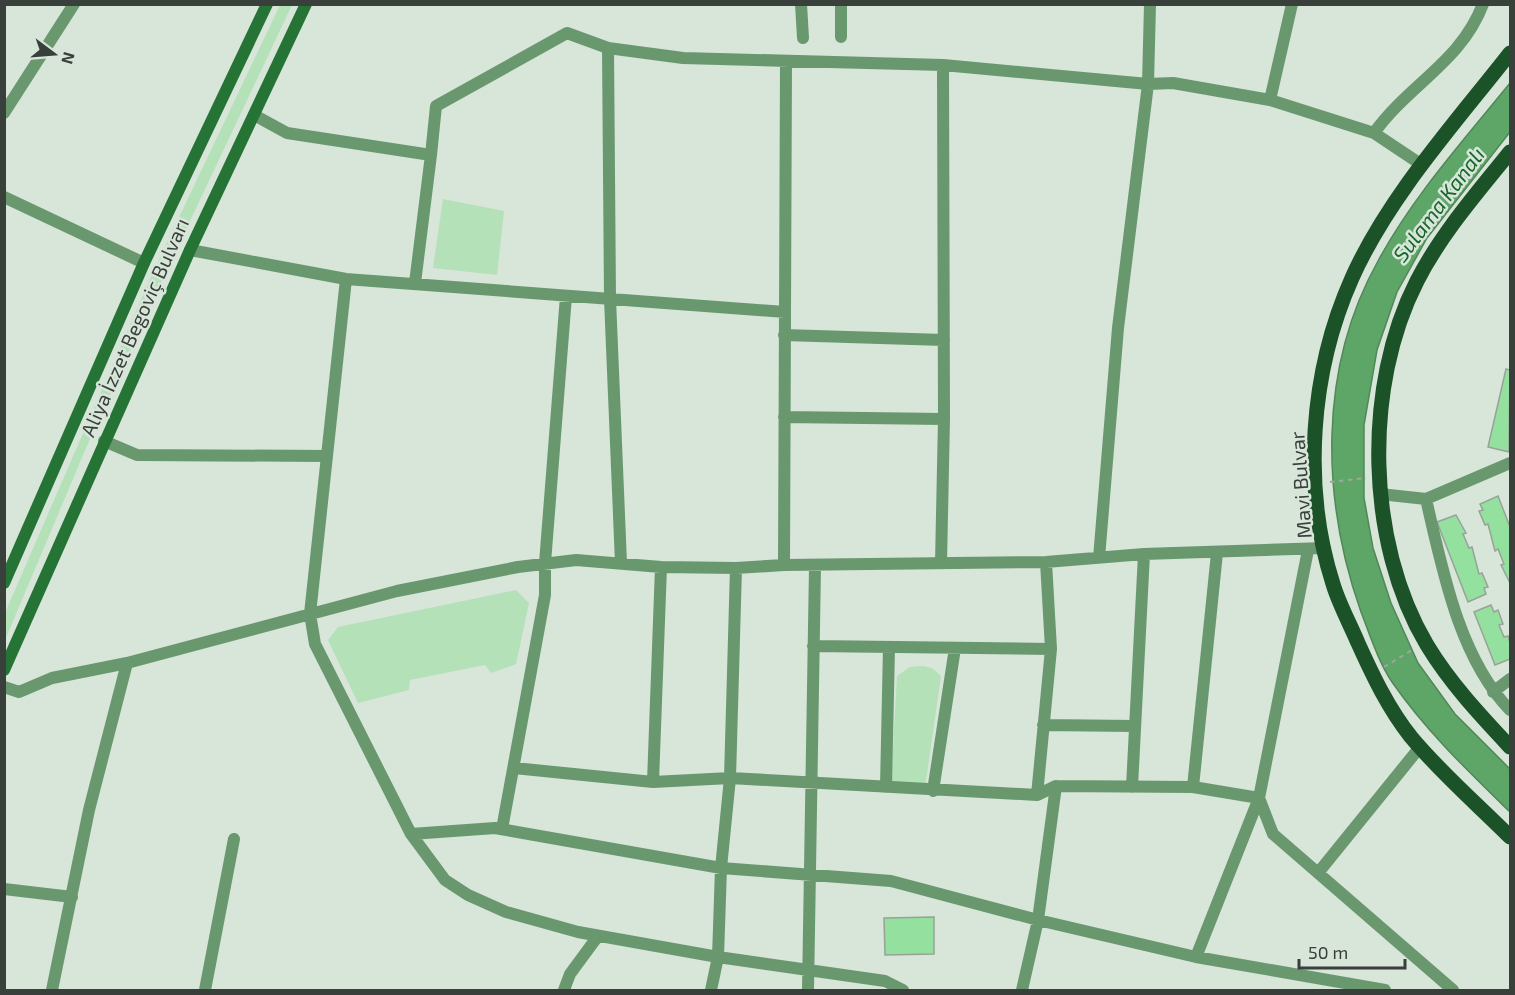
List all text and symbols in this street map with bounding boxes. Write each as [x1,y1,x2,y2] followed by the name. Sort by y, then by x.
[24,24,84,84] north arrow
[58,50,80,66] text: N
[1387,142,1489,266] water label: Sulama Kanalı
[75,214,194,440] street label: Aliya İzzet Begoviç Bulvarı
[1284,431,1316,539] street label: Mavi Bulvar
[1299,932,1406,970] scale bar
[1308,941,1348,963] text: 50 m

